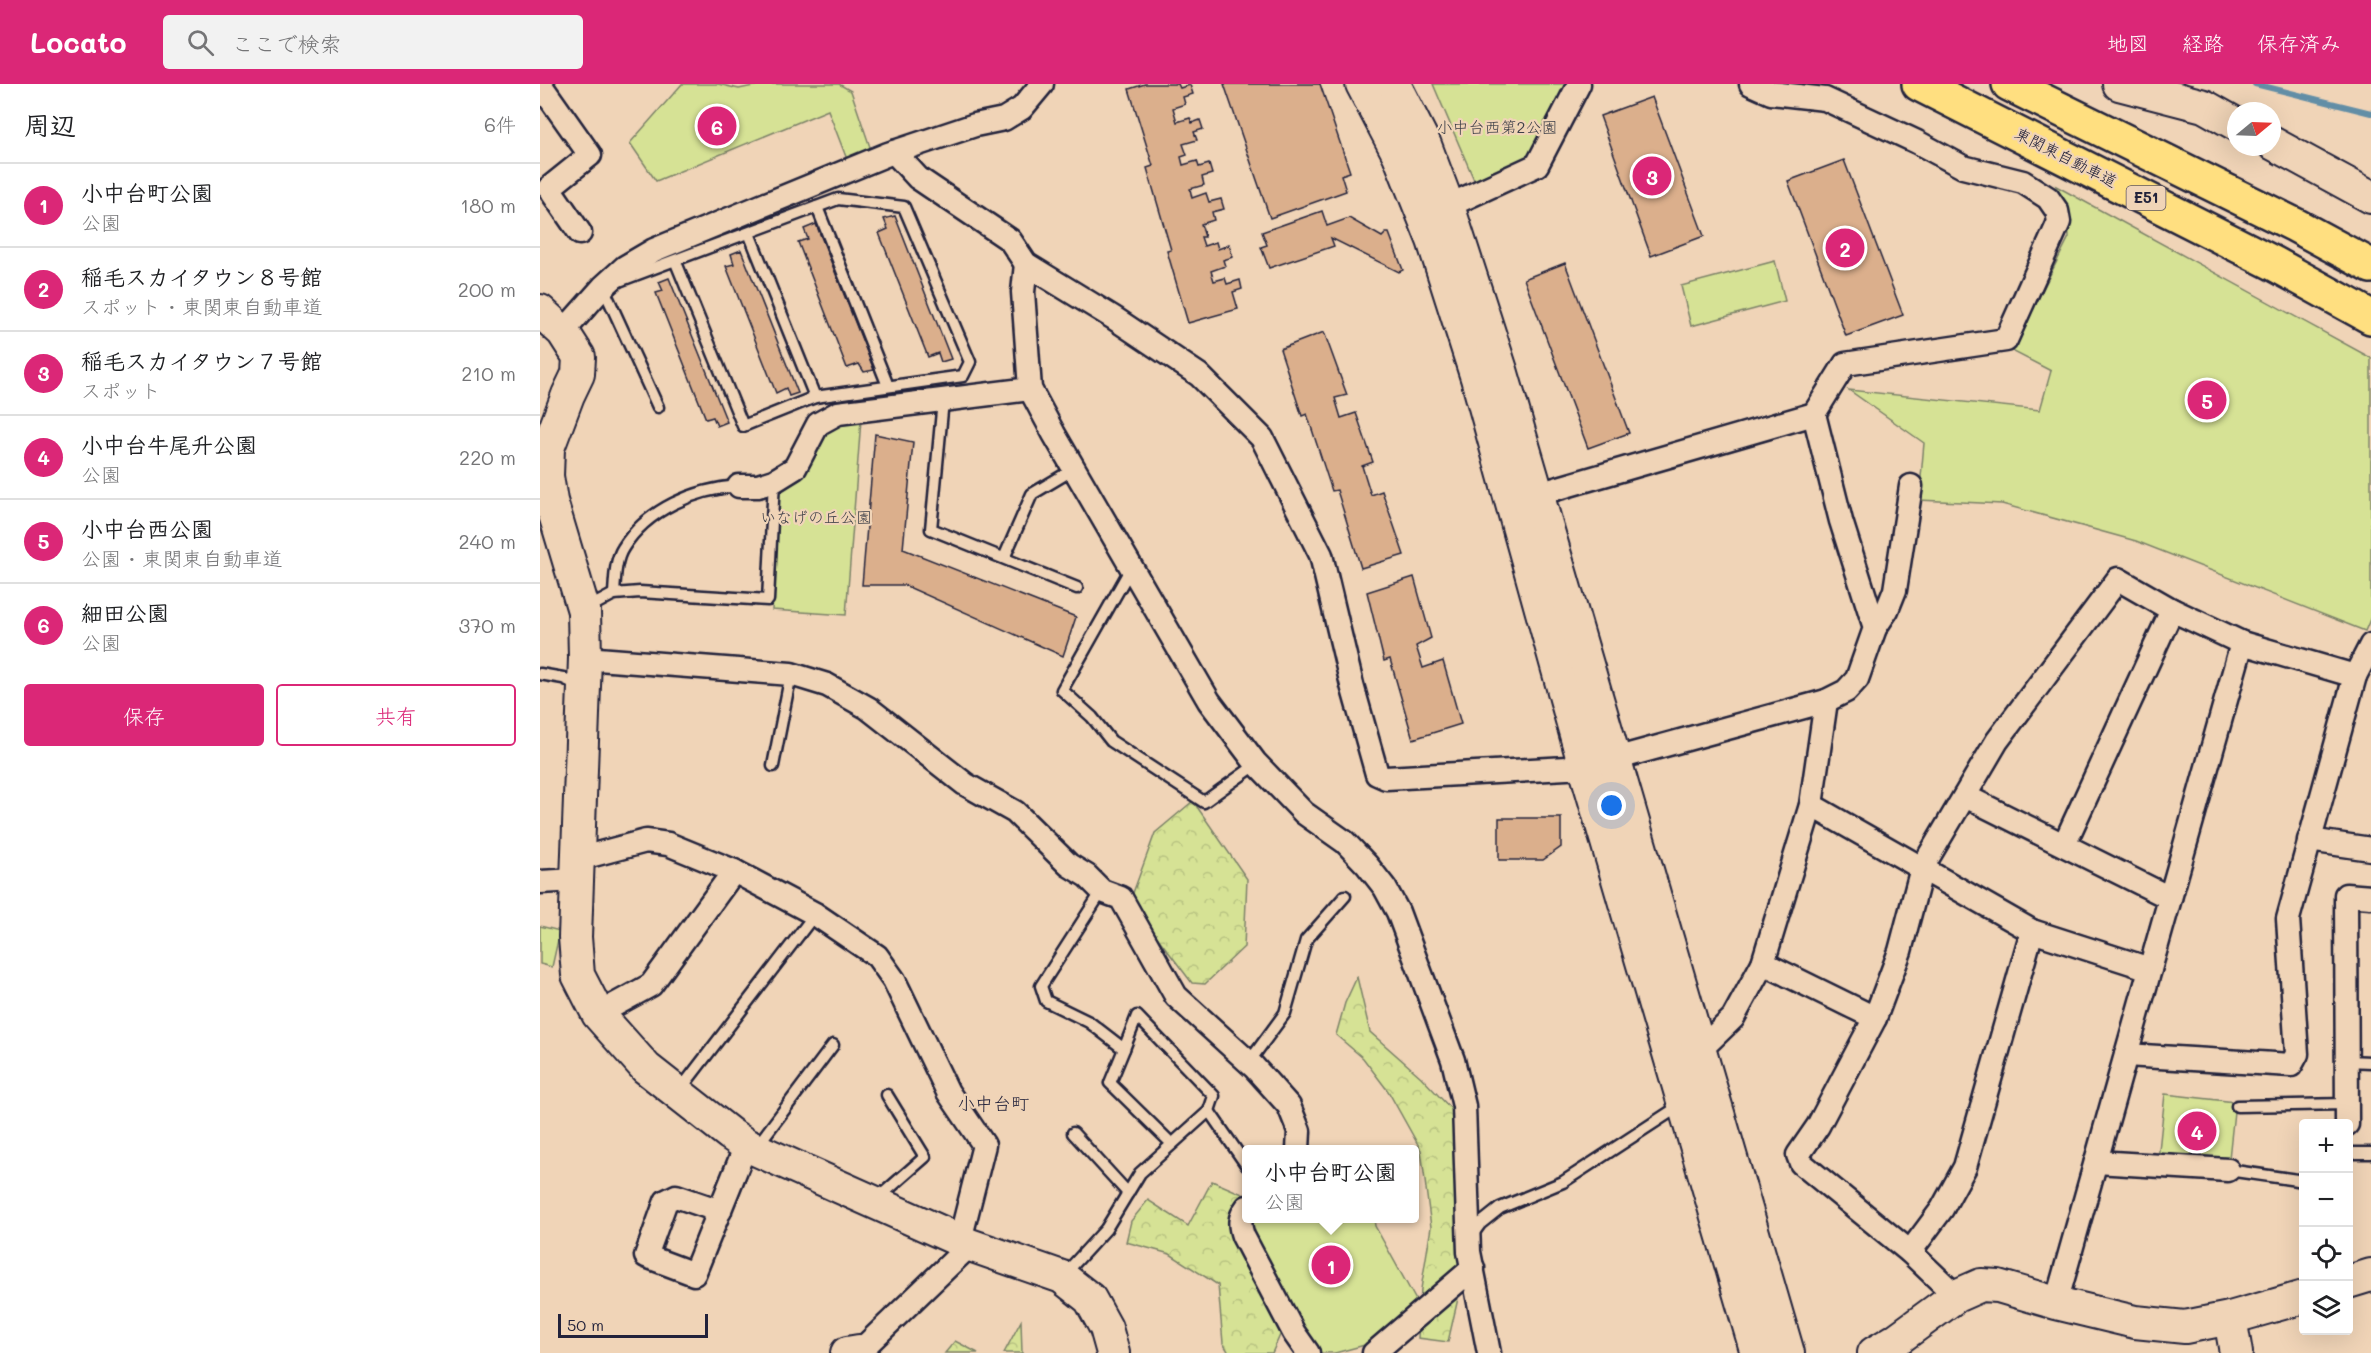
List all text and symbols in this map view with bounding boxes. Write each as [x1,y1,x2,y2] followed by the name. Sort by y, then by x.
[163,15,583,69] search box
[30,24,127,60] text: Locato
[184,26,217,59] icon: search
[232,29,342,58] text: ここで検索
[2107,29,2149,56] text: 地図
[2182,29,2224,56] text: 経路
[2257,29,2341,56] text: 保存済み
[2227,102,2281,156] north arrow
[698,104,736,148] pin: 6
[24,108,76,142] text: 周辺
[484,111,516,137] text: 6件
[1437,116,1557,137] park label: 小中台西第2公園
[2012,122,2121,191] street label: 東関東自動車道
[1632,154,1672,199] pin: 3
[81,178,213,207] text: 小中台町公園
[2126,186,2166,210] road number: E51
[39,192,48,218] text: 1
[460,192,516,218] text: 180 m
[81,209,121,235] text: 公園
[1826,226,1864,270] pin: 2
[81,262,322,291] text: 稲毛スカイタウン８号館
[38,276,49,302] text: 2
[458,276,516,302] text: 200 m
[81,293,323,319] text: スポット · 東関東自動車道
[81,346,322,375] text: 稲毛スカイタウン７号館
[38,360,50,386] text: 3
[461,360,516,386] text: 210 m
[81,377,161,403] text: スポット
[2188,378,2226,422] pin: 5
[81,430,257,459] text: 小中台牛尾升公園
[37,444,50,470] text: 4
[459,444,516,470] text: 220 m
[81,461,121,487] text: 公園
[760,506,872,527] park label: いなげの丘公園
[81,514,213,543] text: 小中台西公園
[38,528,49,554] text: 5
[458,528,516,554] text: 240 m
[81,545,283,571] text: 公園 · 東関東自動車道
[81,598,169,627] text: 細田公園
[37,612,50,638] text: 6
[458,612,516,638] text: 370 m
[81,629,121,655] text: 公園
[24,684,264,746] button: 保存
[276,684,516,746] button: 共有
[1597,791,1626,820] your location
[957,1091,1029,1115] district label: 小中台町
[2178,1108,2216,1154] pin: 4
[2299,1119,2353,1335] map controls
[2299,1119,2353,1173] button: +
[1242,1145,1419,1223] popup
[1264,1157,1397,1186] text: 小中台町公園
[2299,1173,2353,1227] button: −
[1264,1188,1304,1214] text: 公園
[2299,1227,2353,1281] button: locate
[1312,1242,1350,1288] pin: 1
[2299,1281,2353,1335] button: layers
[558,1311,708,1338] scale bar
[567,1314,604,1335] text: 50 m

